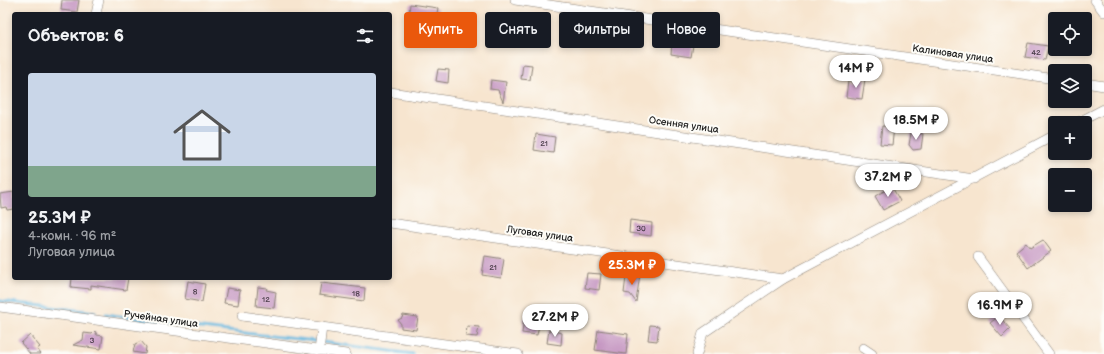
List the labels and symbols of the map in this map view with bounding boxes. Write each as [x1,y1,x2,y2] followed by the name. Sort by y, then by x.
[912,42,994,66] street label: Калиновая улица
[1031,48,1041,57] house number: 42
[828,55,884,89] pin: 14M ₽
[879,107,953,141] pin: 18.5M ₽
[648,114,720,136] street label: Осенняя улица
[540,139,548,148] house number: 21
[851,164,925,198] pin: 37.2M ₽
[505,223,574,245] street label: Луговая улица
[636,224,646,233] house number: 30
[595,252,669,286] pin: 25.3M ₽
[489,263,497,272] house number: 21
[193,287,198,296] house number: 8
[352,289,360,298] house number: 18
[963,292,1037,326] pin: 16.9M ₽
[262,295,270,304] house number: 12
[518,304,592,338] pin: 27.2M ₽
[123,308,199,330] street label: Ручейная улица
[90,336,95,345] house number: 3

